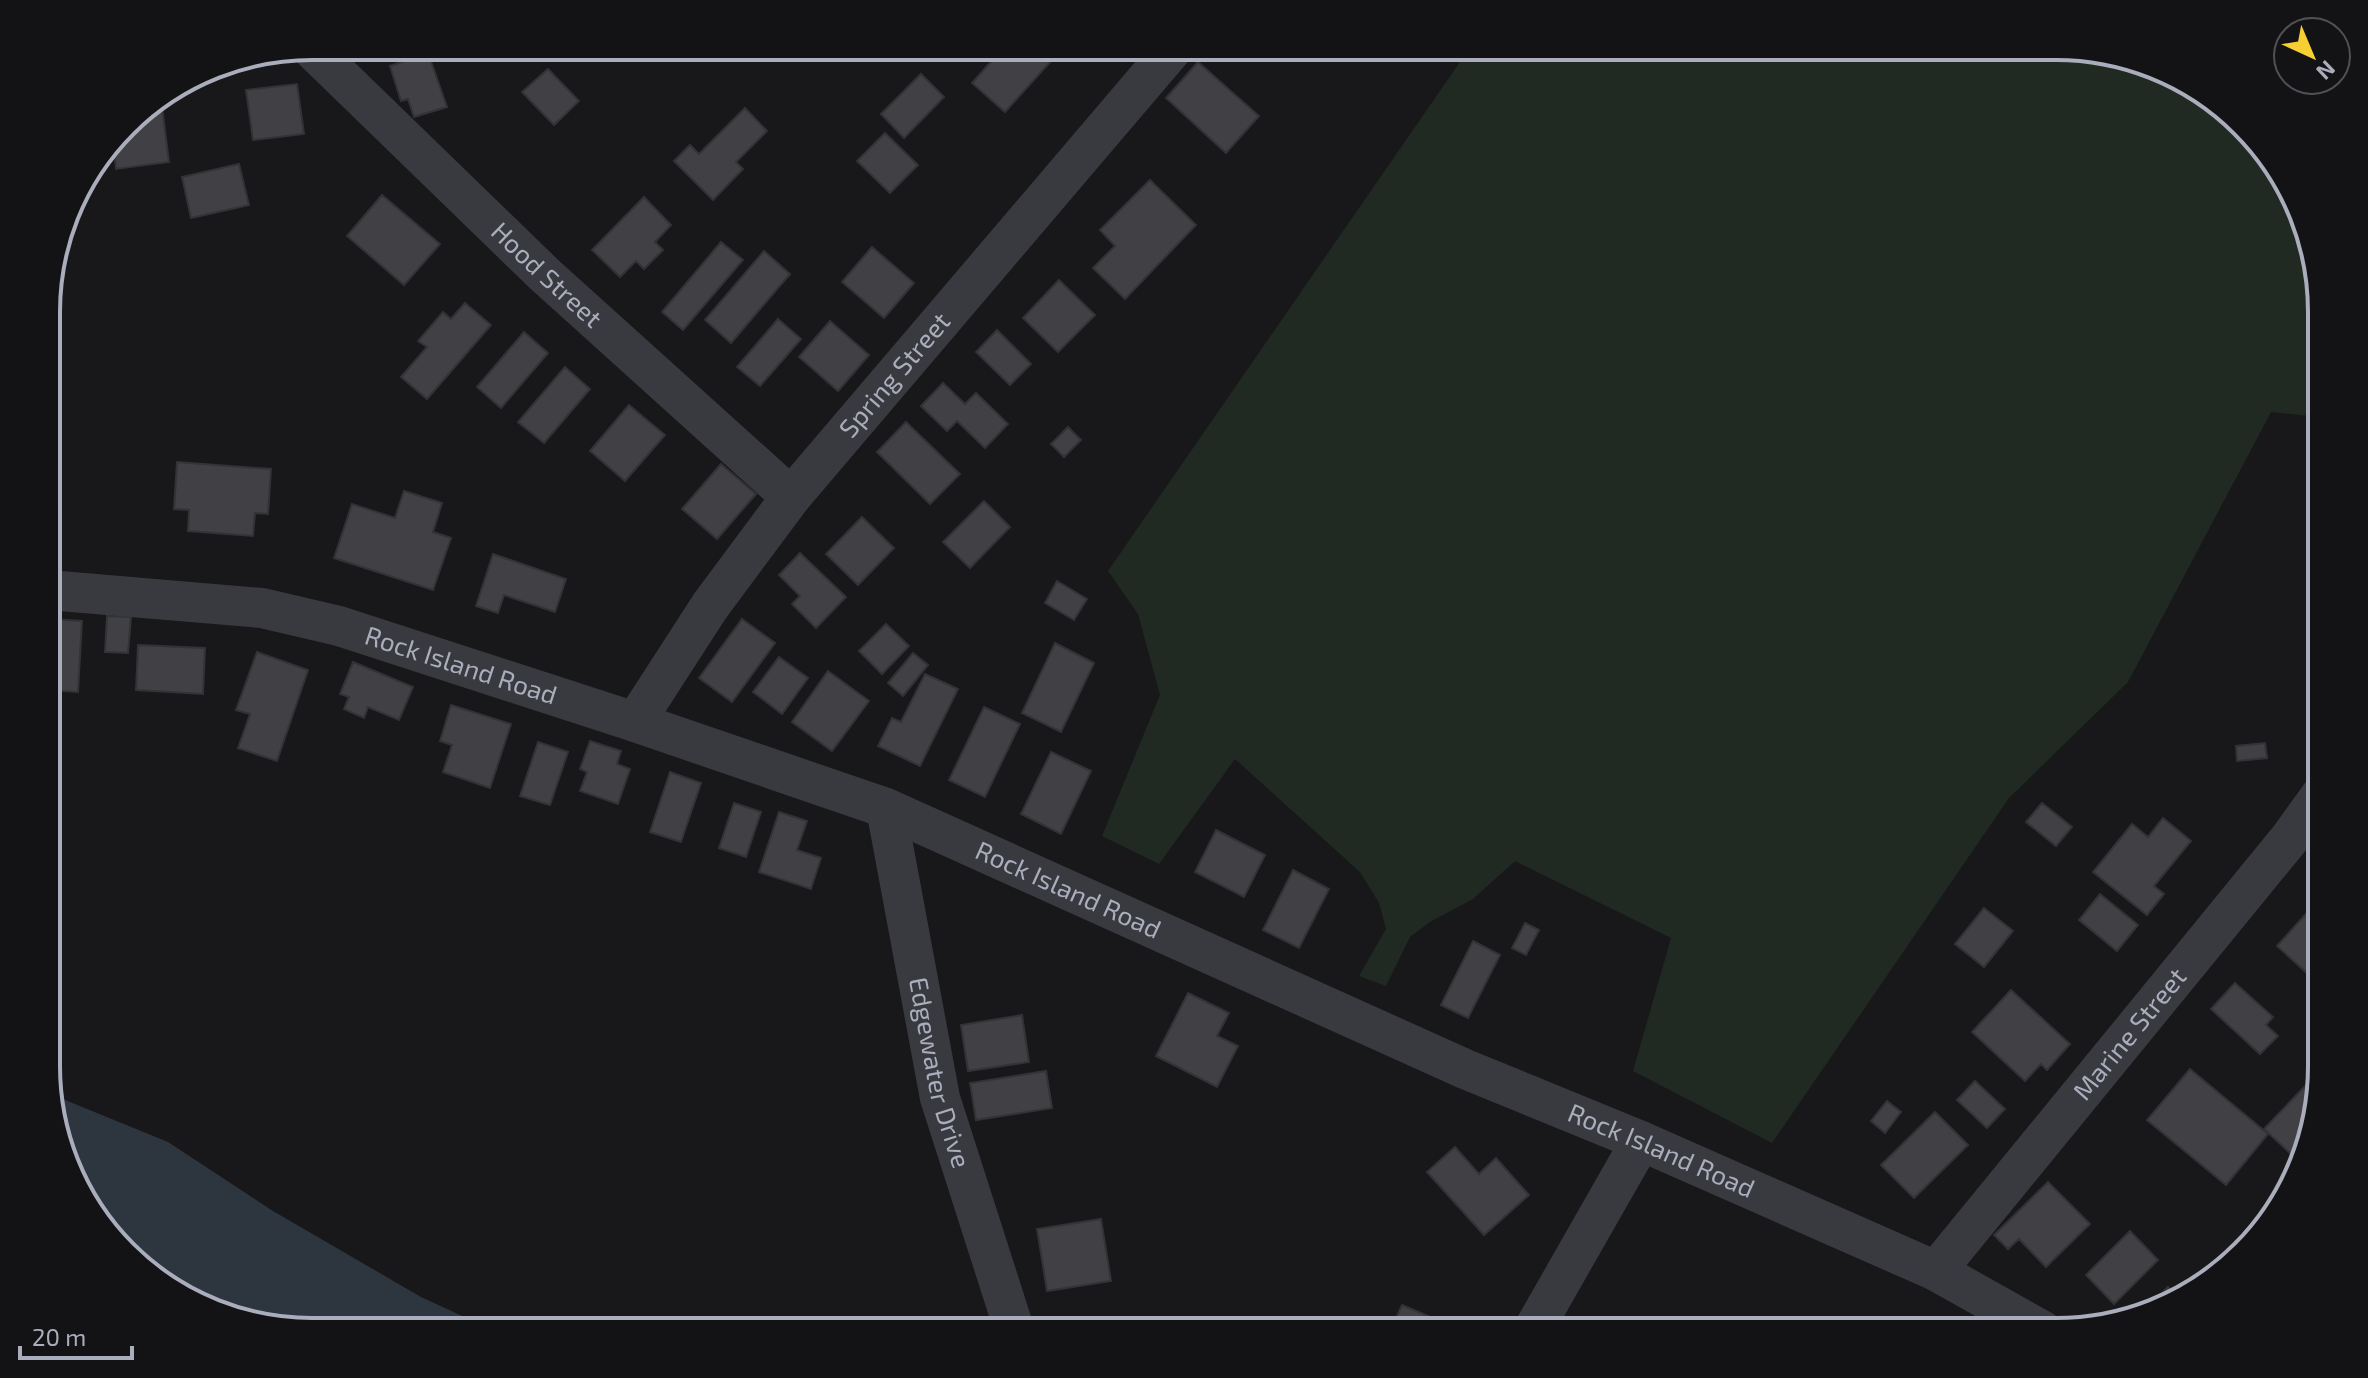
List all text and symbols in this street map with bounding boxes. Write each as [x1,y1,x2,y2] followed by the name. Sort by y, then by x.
[2272,16,2352,96] north arrow
[2312,56,2341,86] text: N
[486,215,609,333] street label: Hood Street
[832,305,956,443] street label: Spring Street
[361,619,561,710] street label: Rock Island Road
[971,833,1166,944] street label: Rock Island Road
[2066,961,2192,1105] street label: Marine Street
[904,975,978,1171] street label: Edgewater Drive
[1564,1096,1760,1203] street label: Rock Island Road
[20,1310,132,1360] scale bar
[32,1322,86,1351] text: 20 m

